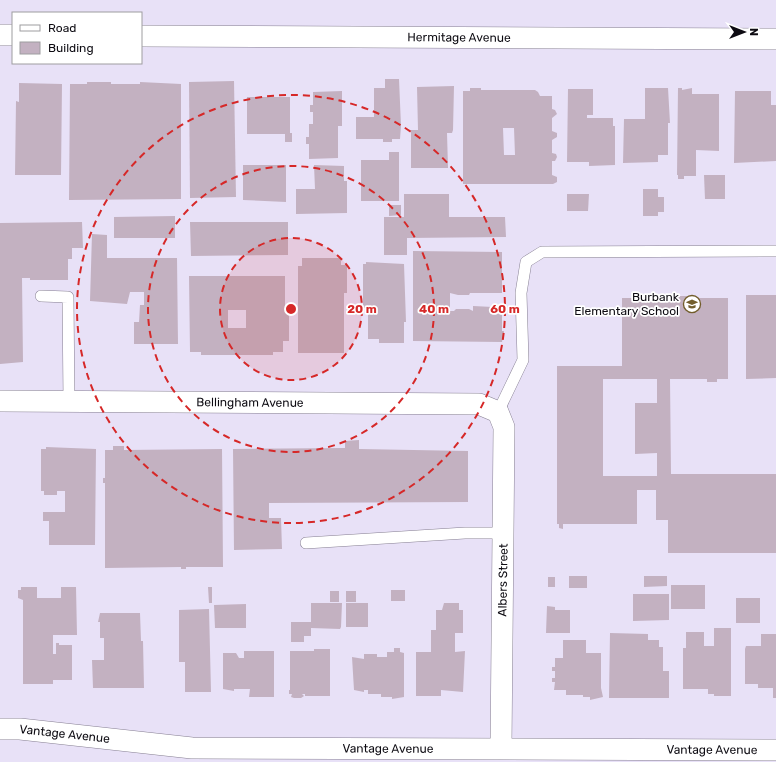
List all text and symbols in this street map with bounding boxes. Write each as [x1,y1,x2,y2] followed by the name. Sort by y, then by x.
[12,12,142,64] legend
[724,12,764,52] north arrow
[48,21,76,35] text: Road
[747,28,760,36] text: N
[407,30,511,45] street label: Hermitage Avenue
[48,41,94,55] text: Building
[574,290,680,318] place label: Burbank Elementary School
[682,294,702,314] school or university icon: Burbank Elementary School
[284,302,298,316] centre of rings
[347,302,377,316] text: 20 m
[419,302,449,316] text: 40 m
[490,302,520,316] text: 60 m
[196,395,304,410] street label: Bellingham Avenue
[495,543,511,617] street label: Albers Street
[19,722,111,746] street label: Vantage Avenue
[342,742,434,756] street label: Vantage Avenue
[666,743,758,757] street label: Vantage Avenue

